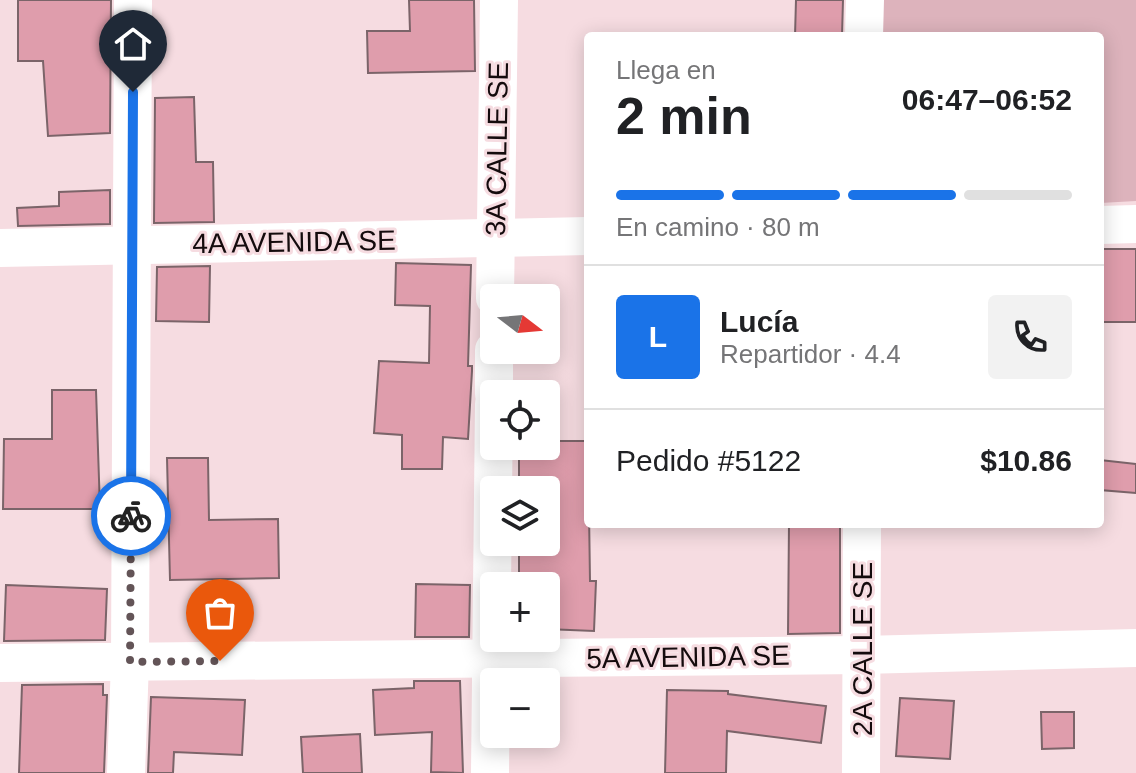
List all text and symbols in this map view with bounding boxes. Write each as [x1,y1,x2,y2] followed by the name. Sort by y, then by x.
[99,10,167,92] pin
[111,22,155,66] icon: home
[616,55,716,85] text: Llega en
[480,62,514,236] street label: 3A CALLE SE
[902,83,1072,116] text: 06:47–06:52
[616,87,752,145] text: 2 min
[616,212,820,242] text: En camino · 80 m
[192,225,396,259] street label: 4A AVENIDA SE
[480,284,560,364] north arrow
[480,284,560,748] map controls
[988,295,1072,379] button: phone
[720,305,798,338] text: Lucía
[649,320,667,353] text: L
[720,339,901,369] text: Repartidor · 4.4
[480,380,560,460] button: locate
[616,444,801,477] text: Pedido #5122
[980,444,1072,477] text: $10.86
[91,476,171,556] courier
[480,476,560,556] button: layers
[109,494,153,538] icon: bike
[847,562,878,736] street label: 2A CALLE SE
[480,572,560,652] button: +
[186,579,254,661] pin
[198,591,242,635] icon: bag
[586,640,790,674] street label: 5A AVENIDA SE
[480,668,560,748] button: −

